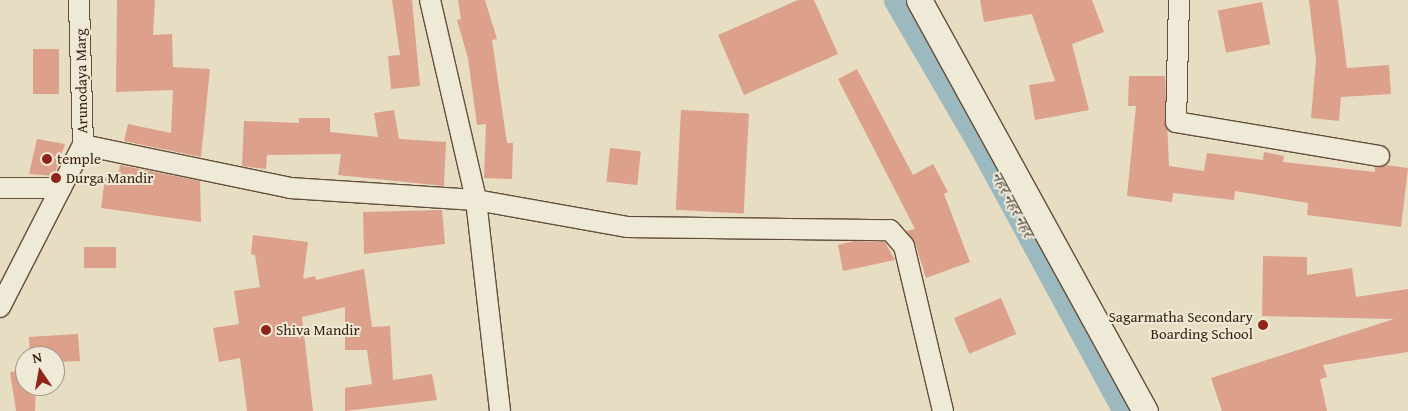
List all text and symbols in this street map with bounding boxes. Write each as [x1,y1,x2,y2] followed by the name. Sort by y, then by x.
[71,28,91,134] street label: Arunodaya Marg
[57,150,101,168] place label: temple
[41,153,53,165] marker: temple
[988,168,1038,240] water label: नहर नहर नहर
[66,169,153,187] place label: Durga Mandir
[50,172,62,184] marker: Durga Mandir
[1109,307,1253,342] place label: Sagarmatha Secondary Boarding School
[1257,319,1269,331] marker: Sagarmatha Secondary Boarding School
[276,321,360,339] place label: Shiva Mandir
[260,324,272,336] marker: Shiva Mandir
[15,346,65,396] north arrow
[30,347,44,368] text: N

